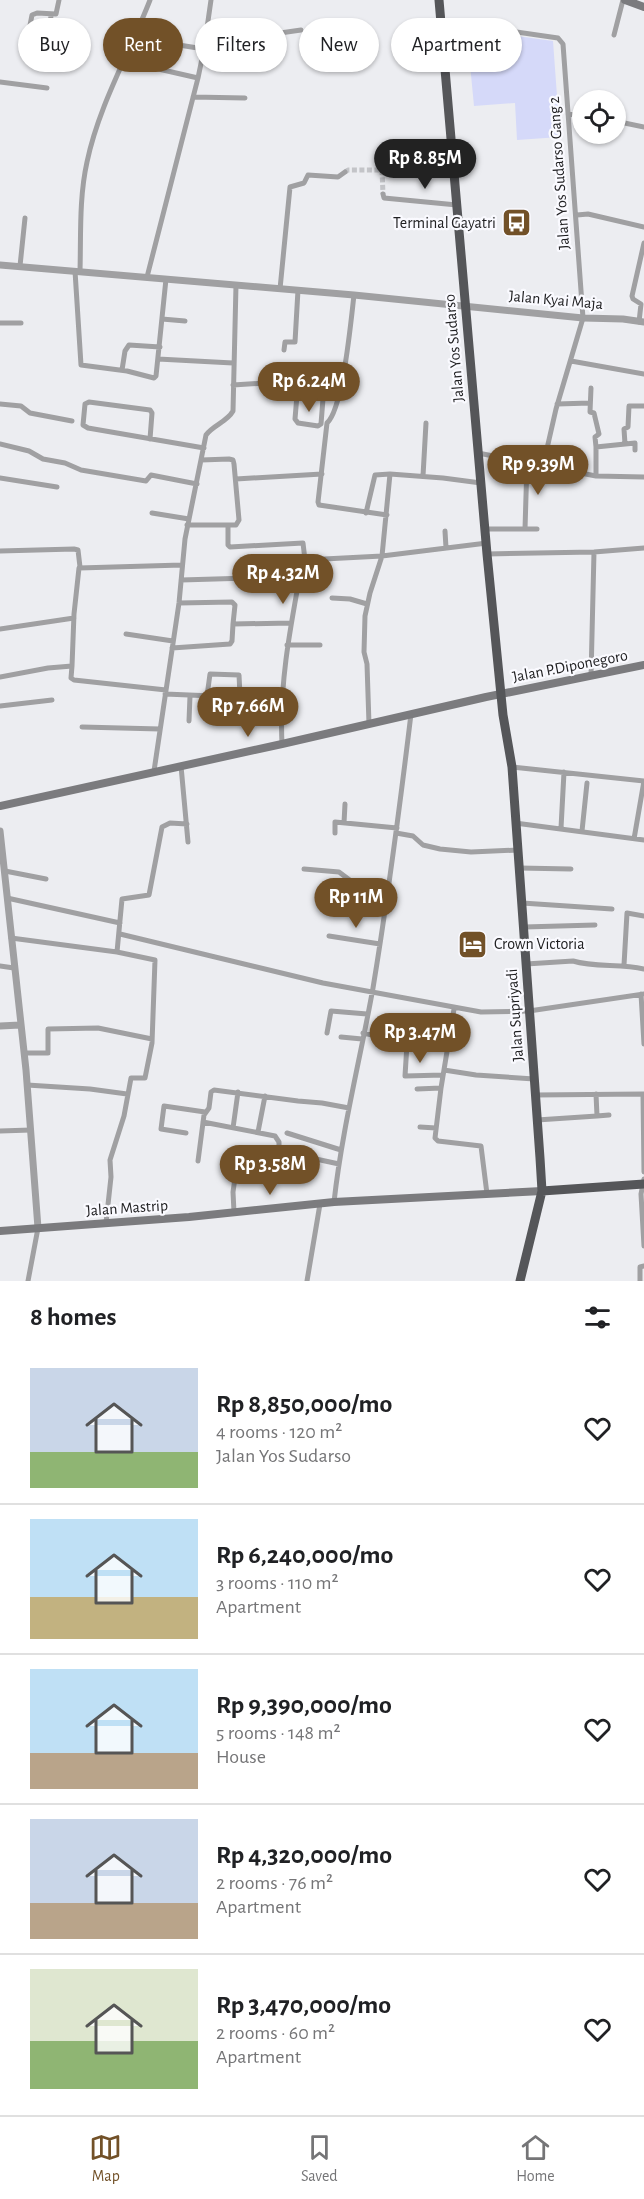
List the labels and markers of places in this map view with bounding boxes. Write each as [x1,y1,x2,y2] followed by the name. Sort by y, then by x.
[363,139,487,190] pin: Rp 8.85M
[501,207,533,239] bus stop icon: Terminal Gayatri
[393,215,496,232] place label: Terminal Gayatri
[247,362,371,413] pin: Rp 6.24M
[476,445,600,496] pin: Rp 9.39M
[221,554,345,605] pin: Rp 4.32M
[186,687,310,738] pin: Rp 7.66M
[307,878,405,929] pin: Rp 11M
[457,928,489,960] hotel icon: Crown Victoria
[494,936,585,952] place label: Crown Victoria
[358,1013,482,1064] pin: Rp 3.47M
[208,1145,332,1196] pin: Rp 3.58M

